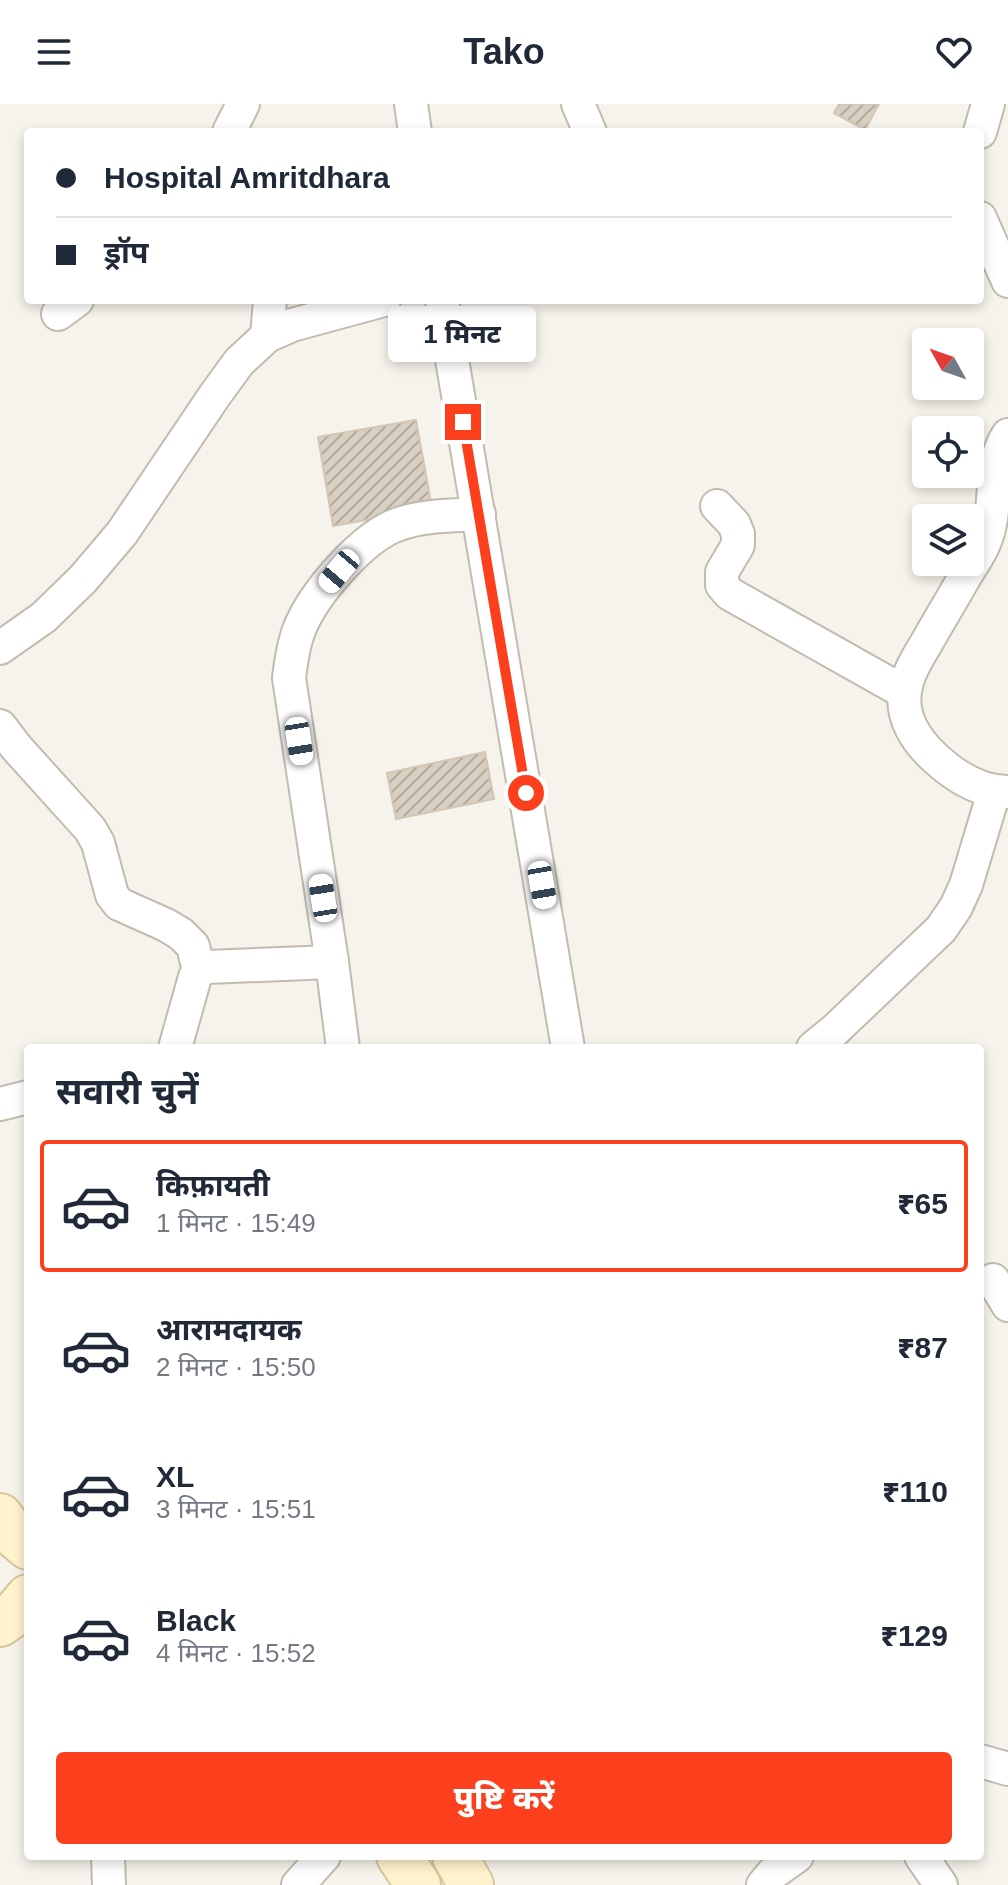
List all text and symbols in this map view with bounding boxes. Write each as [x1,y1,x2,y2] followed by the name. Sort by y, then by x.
[32,30,76,74] icon: menu
[932,30,976,74] icon: heart
[463,31,545,72] text: Tako
[104,161,390,194] text: Hospital Amritdhara
[104,236,148,269] text: ड्रॉप
[389,306,537,362] callout: 1 मिनट
[423,319,501,349] text: 1 मिनट
[912,328,984,400] north arrow
[912,328,984,576] map controls
[445,404,481,440] route end
[912,416,984,488] button: locate
[912,504,984,576] button: layers
[314,545,364,597] car
[283,715,315,767] car
[508,775,544,811] route start
[526,859,558,911] car
[307,872,339,924] car
[56,1071,198,1112] text: सवारी चुनें
[156,1169,270,1202] text: किफ़ायती
[60,1170,132,1242] icon: car
[897,1187,948,1220] text: ₹65
[156,1208,316,1238] text: 1 मिनट · 15:49
[156,1313,302,1346] text: आरामदायक
[60,1314,132,1386] icon: car
[897,1331,948,1364] text: ₹87
[156,1352,316,1382] text: 2 मिनट · 15:50
[60,1458,132,1530] icon: car
[156,1460,194,1493] text: XL
[882,1475,948,1508] text: ₹110
[156,1494,316,1524] text: 3 मिनट · 15:51
[60,1602,132,1674] icon: car
[156,1604,236,1637] text: Black
[881,1619,948,1652] text: ₹129
[156,1638,316,1668] text: 4 मिनट · 15:52
[56,1752,952,1844] button: पुष्टि करें

